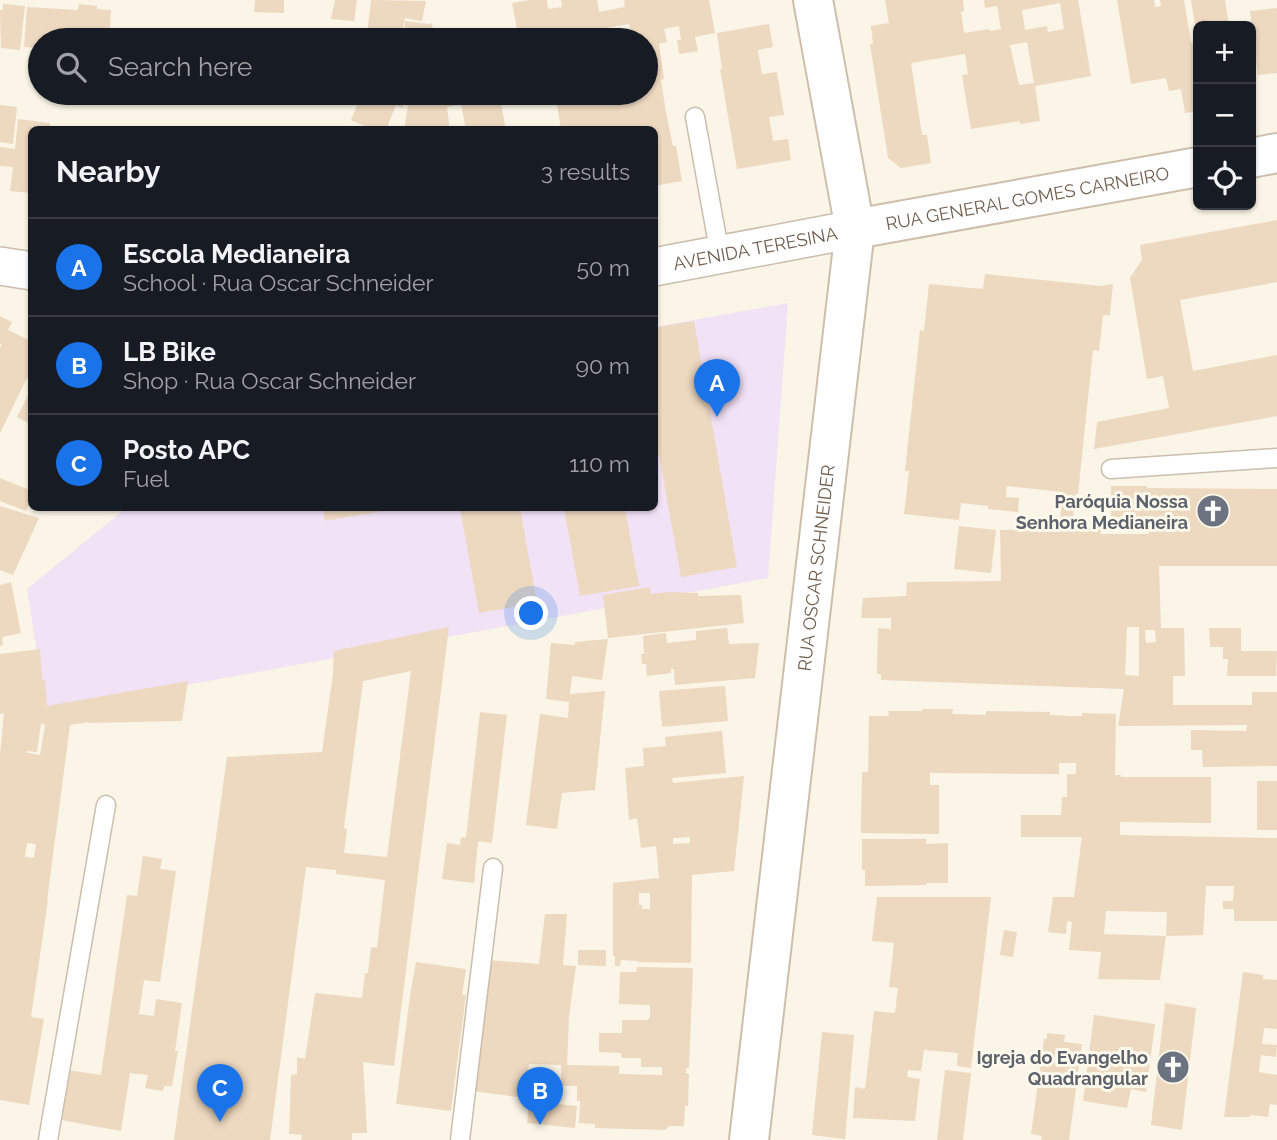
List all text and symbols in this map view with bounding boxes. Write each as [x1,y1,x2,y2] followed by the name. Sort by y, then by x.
[1193,21,1256,210] map controls
[1193,21,1256,84] button: +
[28,28,658,105] search box
[52,48,90,86] icon: search
[108,52,252,82] text: Search here
[1193,84,1256,147] button: −
[1193,147,1256,210] button: locate
[56,154,160,189] text: Nearby
[541,158,630,185] text: 3 results
[884,162,1171,234] street label: RUA GENERAL GOMES CARNEIRO
[671,222,839,274] street label: AVENIDA TERESINA
[123,239,350,269] text: Escola Medianeira
[71,254,87,281] text: A
[576,254,630,281] text: 50 m
[123,269,434,296] text: School · Rua Oscar Schneider
[123,337,216,367] text: LB Bike
[71,352,87,379] text: B
[575,352,630,379] text: 90 m
[694,359,740,417] pin: A
[123,367,416,394] text: Shop · Rua Oscar Schneider
[123,435,250,465] text: Posto APC
[71,450,87,477] text: C
[569,450,630,477] text: 110 m
[793,463,838,672] street label: RUA OSCAR SCHNEIDER
[123,465,169,492] text: Fuel
[1016,491,1188,533] place label: Paróquia Nossa Senhora Medianeira
[1194,492,1232,530] church icon: Paróquia Nossa Senhora Medianeira
[514,596,548,630] your location
[977,1047,1148,1089] place label: Igreja do Evangelho Quadrangular
[1154,1048,1192,1086] church icon: Igreja do Evangelho Quadrangular
[197,1064,243,1122] pin: C
[517,1067,563,1125] pin: B

